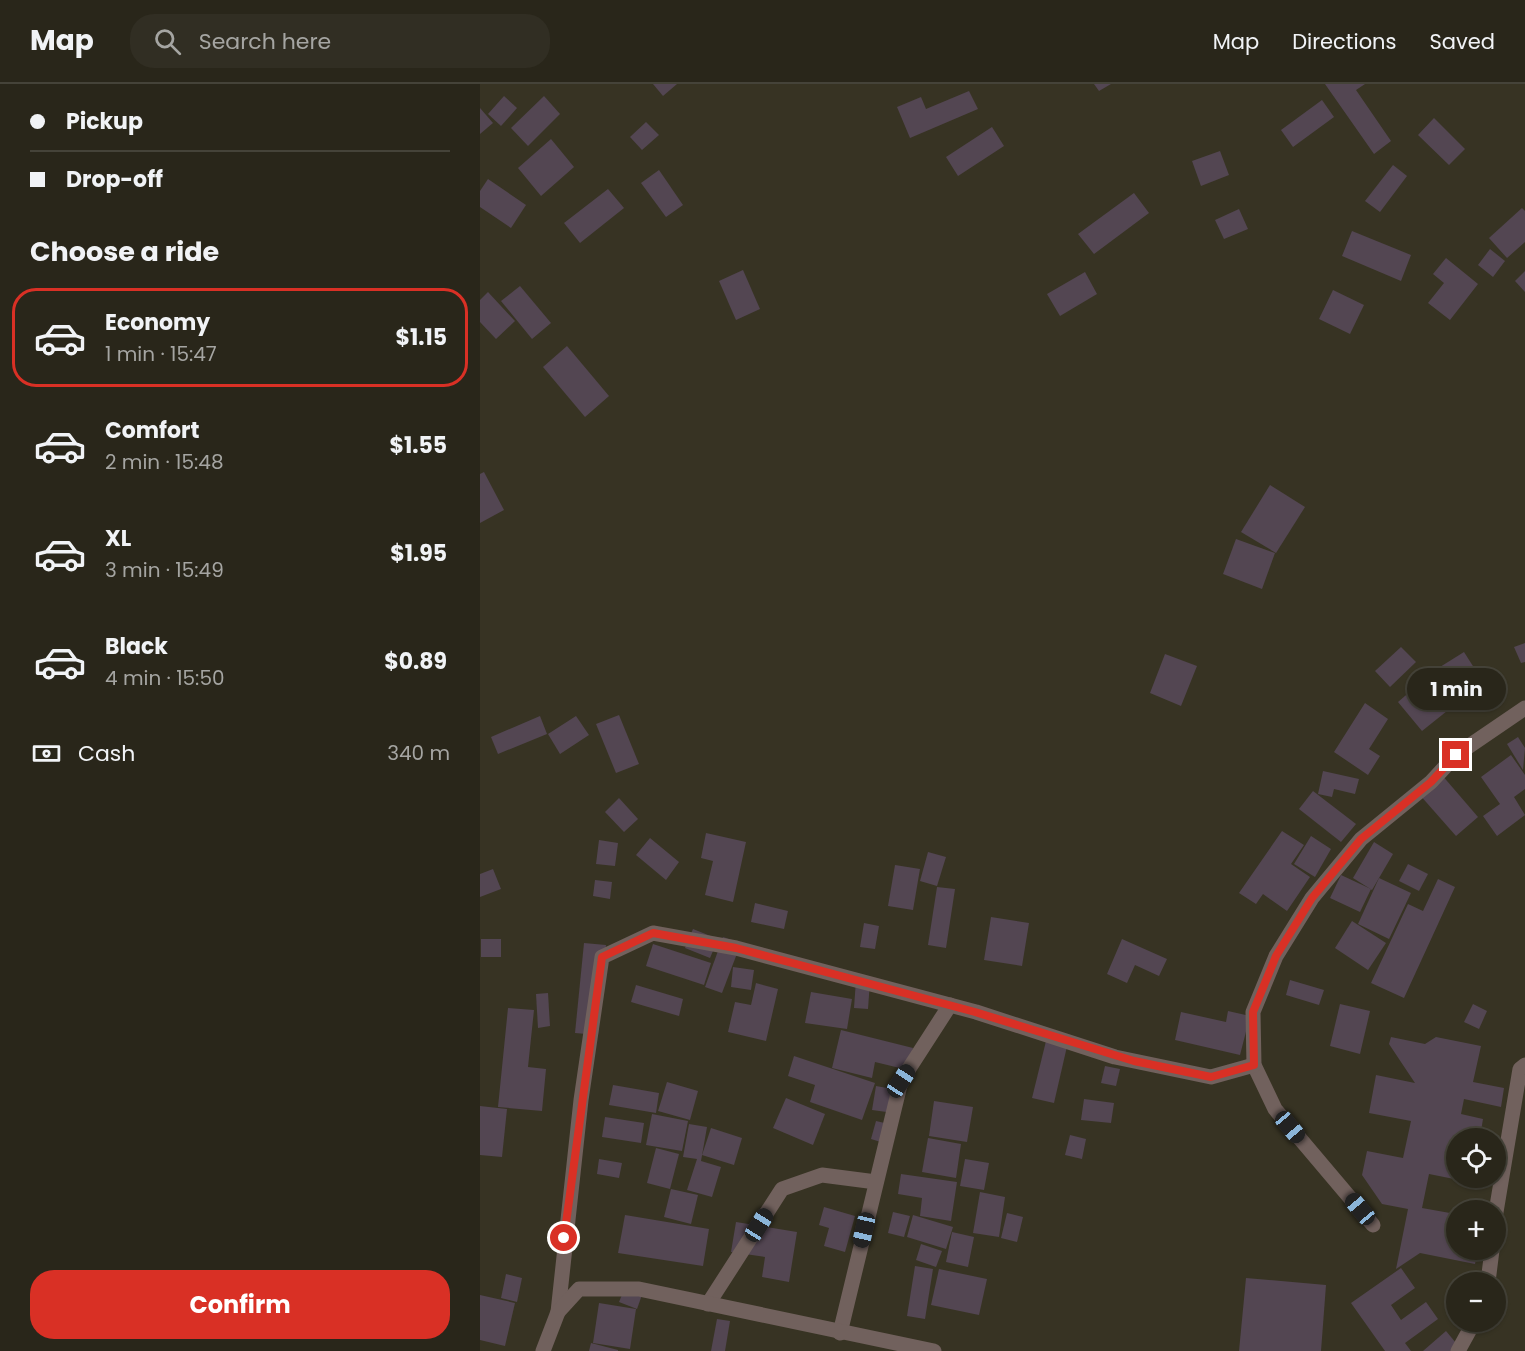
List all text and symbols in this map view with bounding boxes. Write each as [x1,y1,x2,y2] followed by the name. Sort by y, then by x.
[130,14,550,68] search box
[30,21,94,60] text: Map
[151,25,184,58] icon: search
[199,26,331,57] text: Search here
[1213,27,1259,56] text: Map
[1292,27,1396,56] text: Directions
[1429,27,1495,56] text: Saved
[66,106,143,137] text: Pickup
[66,164,163,195] text: Drop-off
[30,233,219,270] text: Choose a ride
[105,307,210,338] text: Economy
[33,311,87,365] icon: car
[395,322,447,353] text: $1.15
[105,340,217,368] text: 1 min · 15:47
[105,415,199,446] text: Comfort
[33,419,87,473] icon: car
[389,430,447,461] text: $1.55
[105,448,224,476] text: 2 min · 15:48
[105,523,131,554] text: XL
[33,527,87,581] icon: car
[390,538,447,569] text: $1.95
[105,556,224,584] text: 3 min · 15:49
[105,631,168,662] text: Black
[33,635,87,689] icon: car
[384,646,447,677] text: $0.89
[105,664,225,692] text: 4 min · 15:50
[1406,668,1506,710] callout: 1 min
[1430,675,1483,703] text: 1 min
[30,737,63,770] icon: cash
[78,738,135,769] text: Cash
[387,739,450,767] text: 340 m
[1442,741,1469,768] route end
[884,1061,918,1101] car
[1272,1107,1308,1147] car
[1446,1128,1506,1332] map controls
[1446,1128,1506,1188] button: locate
[1342,1189,1378,1229] car
[1446,1200,1506,1260] button: +
[742,1205,776,1245] car
[851,1210,877,1250] car
[550,1224,577,1251] route start
[30,1270,450,1339] button: Confirm
[1446,1272,1506,1332] button: −

